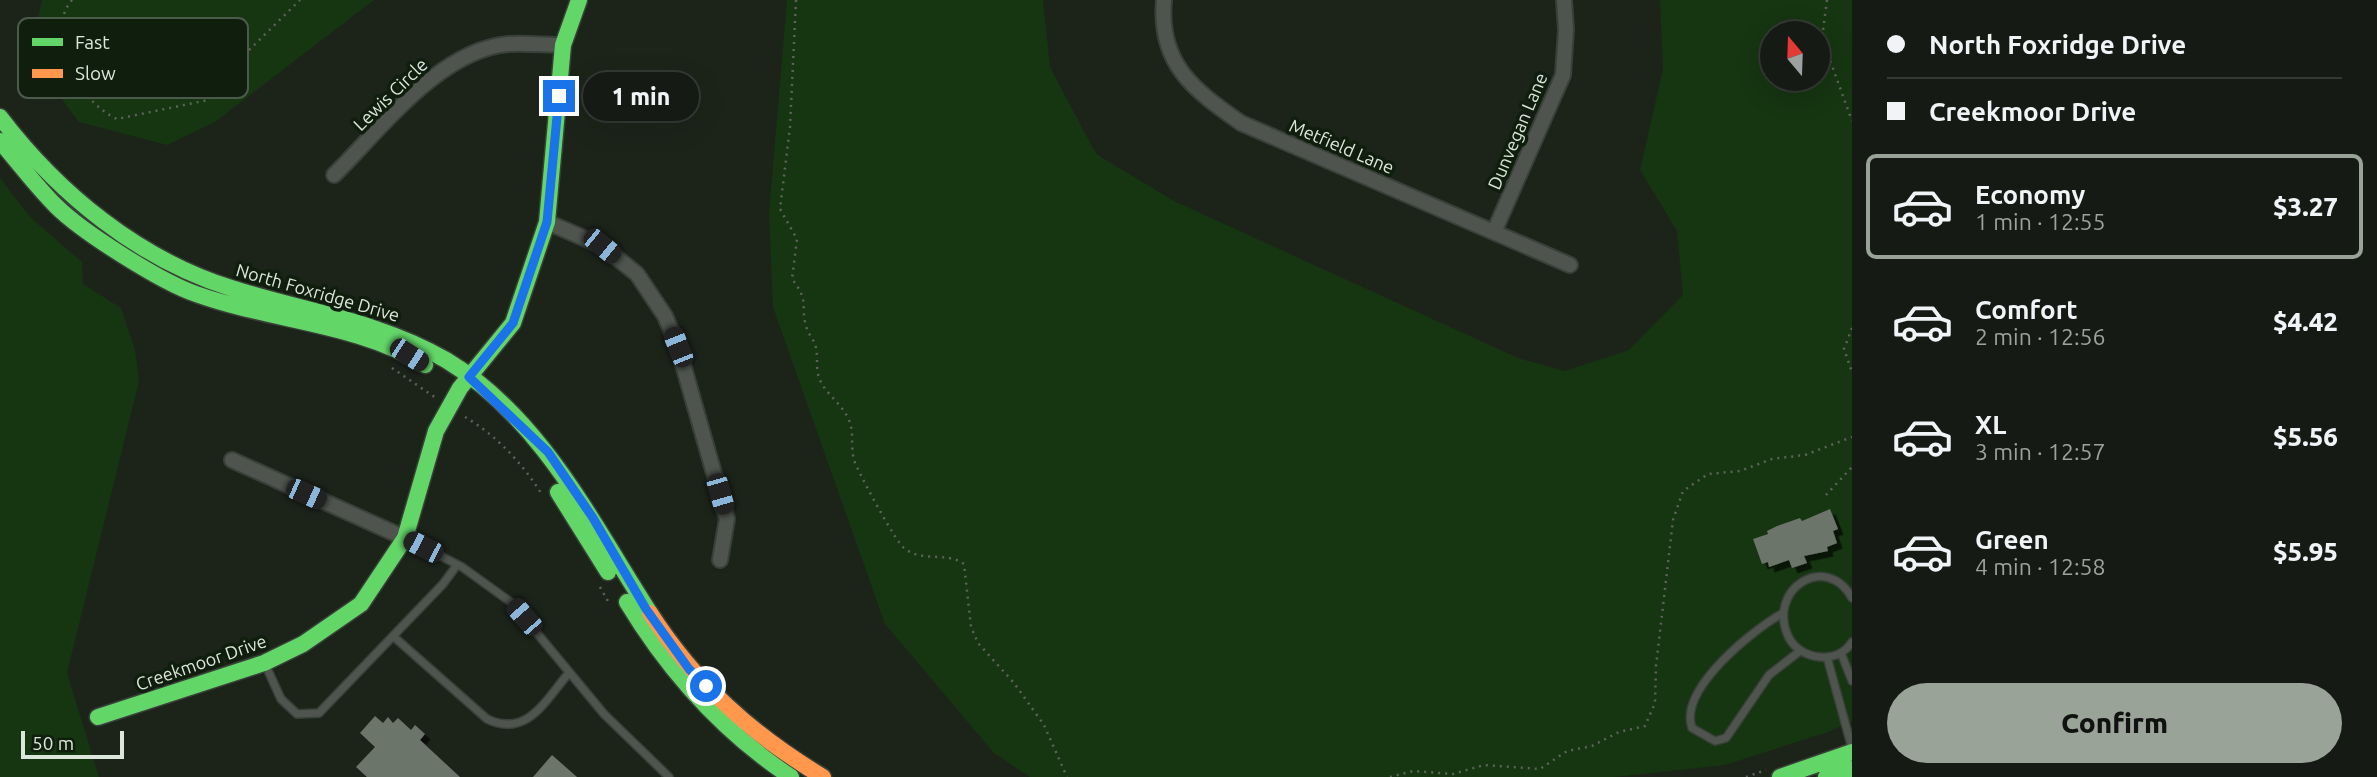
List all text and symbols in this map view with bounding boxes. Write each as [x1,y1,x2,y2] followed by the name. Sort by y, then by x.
[18,18,248,98] legend
[1760,21,1830,91] north arrow
[1760,21,1830,91] map controls
[1929,30,2186,59] text: North Foxridge Drive
[75,31,110,53] text: Fast
[349,54,431,134] street label: Lewis Circle
[75,62,116,84] text: Slow
[1483,70,1551,192] street label: Dunvegan Lane
[584,72,699,120] callout: 1 min
[543,80,575,112] route end
[612,84,670,109] text: 1 min
[1929,97,2136,126] text: Creekmoor Drive
[1287,115,1397,177] street label: Metfield Lane
[1891,175,1954,238] icon: car
[1975,180,2085,209] text: Economy
[2273,192,2338,221] text: $3.27
[1975,209,2106,234] text: 1 min · 12:55
[580,225,625,267] car
[234,259,402,325] street label: North Foxridge Drive
[1891,290,1954,353] icon: car
[1975,295,2078,324] text: Comfort
[2273,307,2338,336] text: $4.42
[661,324,696,370] car
[1975,324,2106,349] text: 2 min · 12:56
[386,335,433,375] car
[1891,405,1954,468] icon: car
[1975,410,2006,439] text: XL
[2273,422,2338,451] text: $5.56
[1975,439,2106,464] text: 3 min · 12:57
[705,471,736,517] car
[283,476,330,512] car
[1891,520,1954,583] icon: car
[1975,525,2049,554] text: Green
[400,528,447,566] car
[2273,537,2338,566] text: $5.95
[1975,554,2106,579] text: 4 min · 12:58
[503,594,546,640] car
[133,630,269,694] street label: Creekmoor Drive
[690,670,722,702] route start
[1887,683,2342,763] button: Confirm
[21,728,124,760] scale bar
[32,732,74,754] text: 50 m

